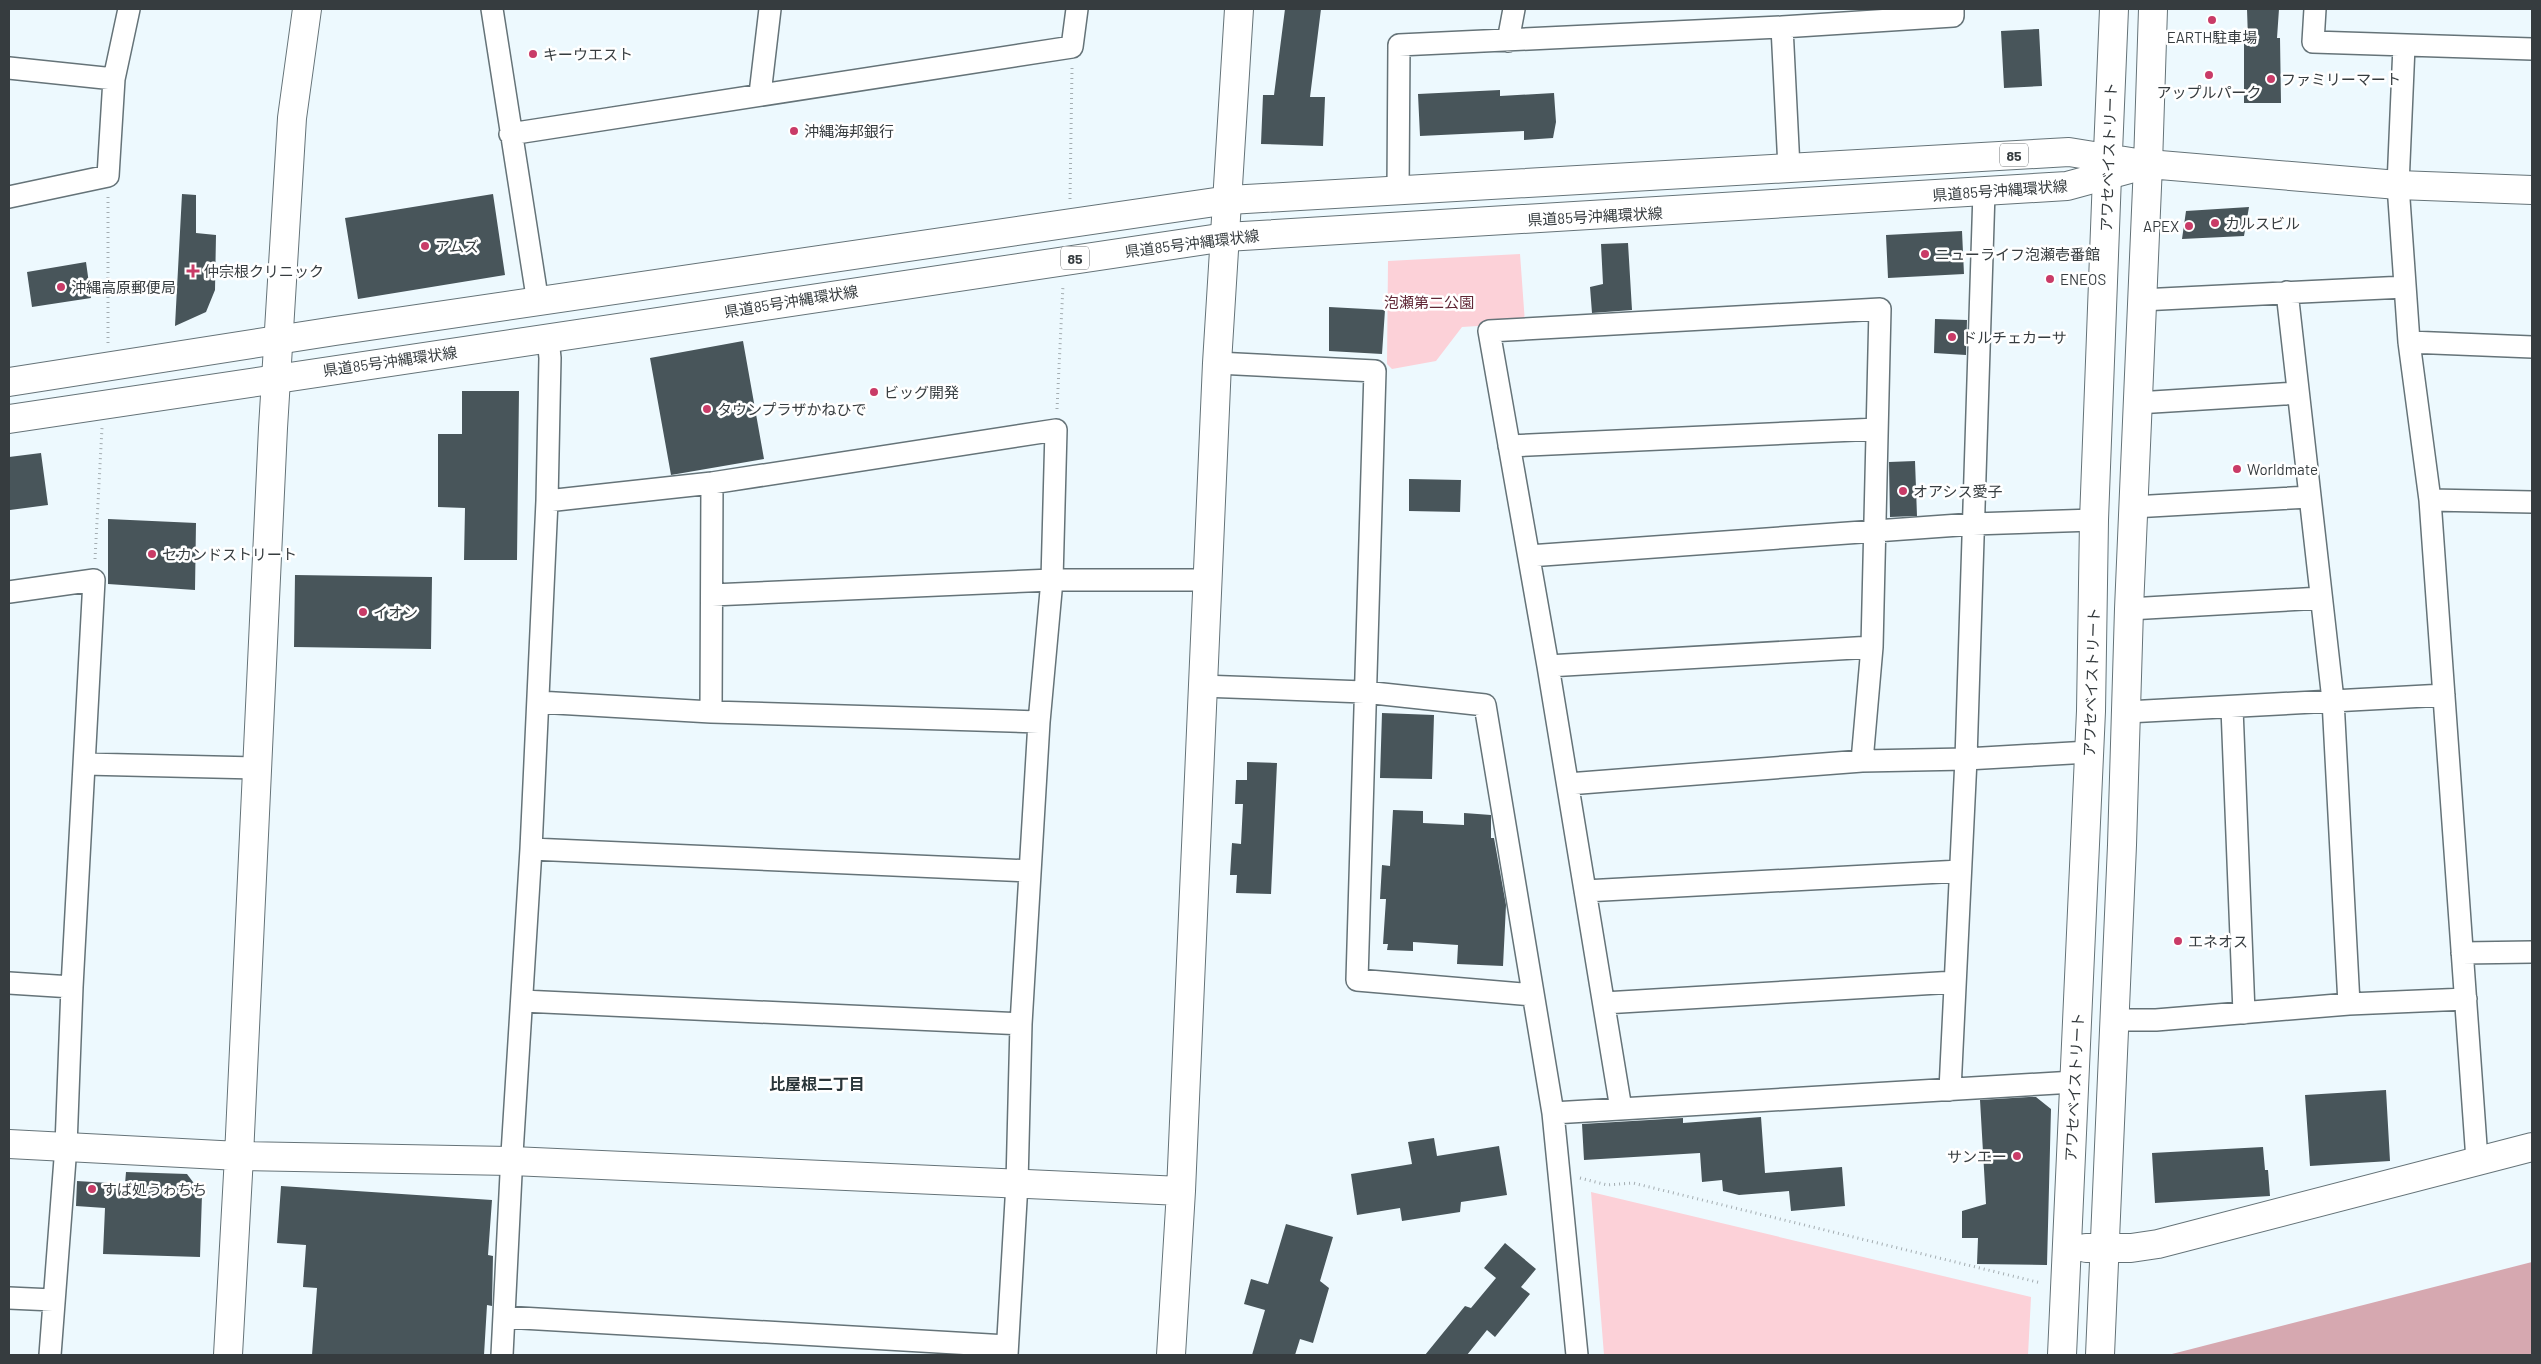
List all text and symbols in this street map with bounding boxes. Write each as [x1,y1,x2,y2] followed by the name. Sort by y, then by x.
[2206,14,2218,26] marker: EARTH駐車場
[2167,28,2257,46] place label: EARTH駐車場
[543,45,633,63] place label: キーウエスト
[527,48,539,60] marker: キーウエスト
[2203,69,2215,81] marker: アップルパーク
[2281,70,2401,88] place label: ファミリーマート
[2265,73,2277,85] marker: ファミリーマート
[2096,82,2120,232] street label: アワセベイストリート
[2156,83,2262,101] place label: アップルパーク
[804,122,894,140] place label: 沖縄海邦銀行
[788,125,800,137] marker: 沖縄海邦銀行
[2000,144,2028,166] road number: 85
[1932,176,2068,204] street label: 県道85号沖縄環状線
[1527,203,1663,229] street label: 県道85号沖縄環状線
[2225,214,2300,232] place label: カルスビル
[2143,217,2179,235] place label: APEX
[2209,217,2221,229] marker: カルスビル
[2183,220,2195,232] marker: APEX
[1124,226,1260,260] street label: 県道85号沖縄環状線
[435,237,479,255] place label: アムズ
[419,240,431,252] marker: アムズ
[1935,245,2100,263] place label: ニューライフ泡瀬壱番館
[1061,247,1089,270] road number: 85
[1919,248,1931,260] marker: ニューライフ泡瀬壱番館
[204,262,324,280] place label: 仲宗根クリニック
[186,264,200,278] marker: 仲宗根クリニック
[2060,270,2106,288] place label: ENEOS
[2044,273,2056,285] marker: ENEOS
[71,278,176,296] place label: 沖縄高原郵便局
[55,281,67,293] marker: 沖縄高原郵便局
[723,282,859,320] street label: 県道85号沖縄環状線
[1384,293,1474,311] park label: 泡瀬第二公園
[1962,328,2067,346] place label: ドルチェカーサ
[1946,331,1958,343] marker: ドルチェカーサ
[322,343,458,379] street label: 県道85号沖縄環状線
[884,383,959,401] place label: ビッグ開発
[868,386,880,398] marker: ビッグ開発
[717,400,867,418] place label: タウンプラザかねひで
[701,403,713,415] marker: タウンプラザかねひで
[2247,460,2318,478] place label: Worldmate
[2231,463,2243,475] marker: Worldmate
[1913,482,2002,500] place label: オアシス愛子
[1897,485,1909,497] marker: オアシス愛子
[162,545,297,563] place label: セカンドストリート
[146,548,158,560] marker: セカンドストリート
[373,603,418,621] place label: イオン
[357,606,369,618] marker: イオン
[2079,607,2103,757] street label: アワセベイストリート
[2188,932,2248,950] place label: エネオス
[2172,935,2184,947] marker: エネオス
[2061,1012,2087,1162] street label: アワセベイストリート
[769,1074,865,1093] district label: 比屋根二丁目
[1947,1147,2007,1165] place label: サンエー
[2011,1150,2023,1162] marker: サンエー
[102,1180,207,1198] place label: すば処うゎちち
[86,1183,98,1195] marker: すば処うゎちち

